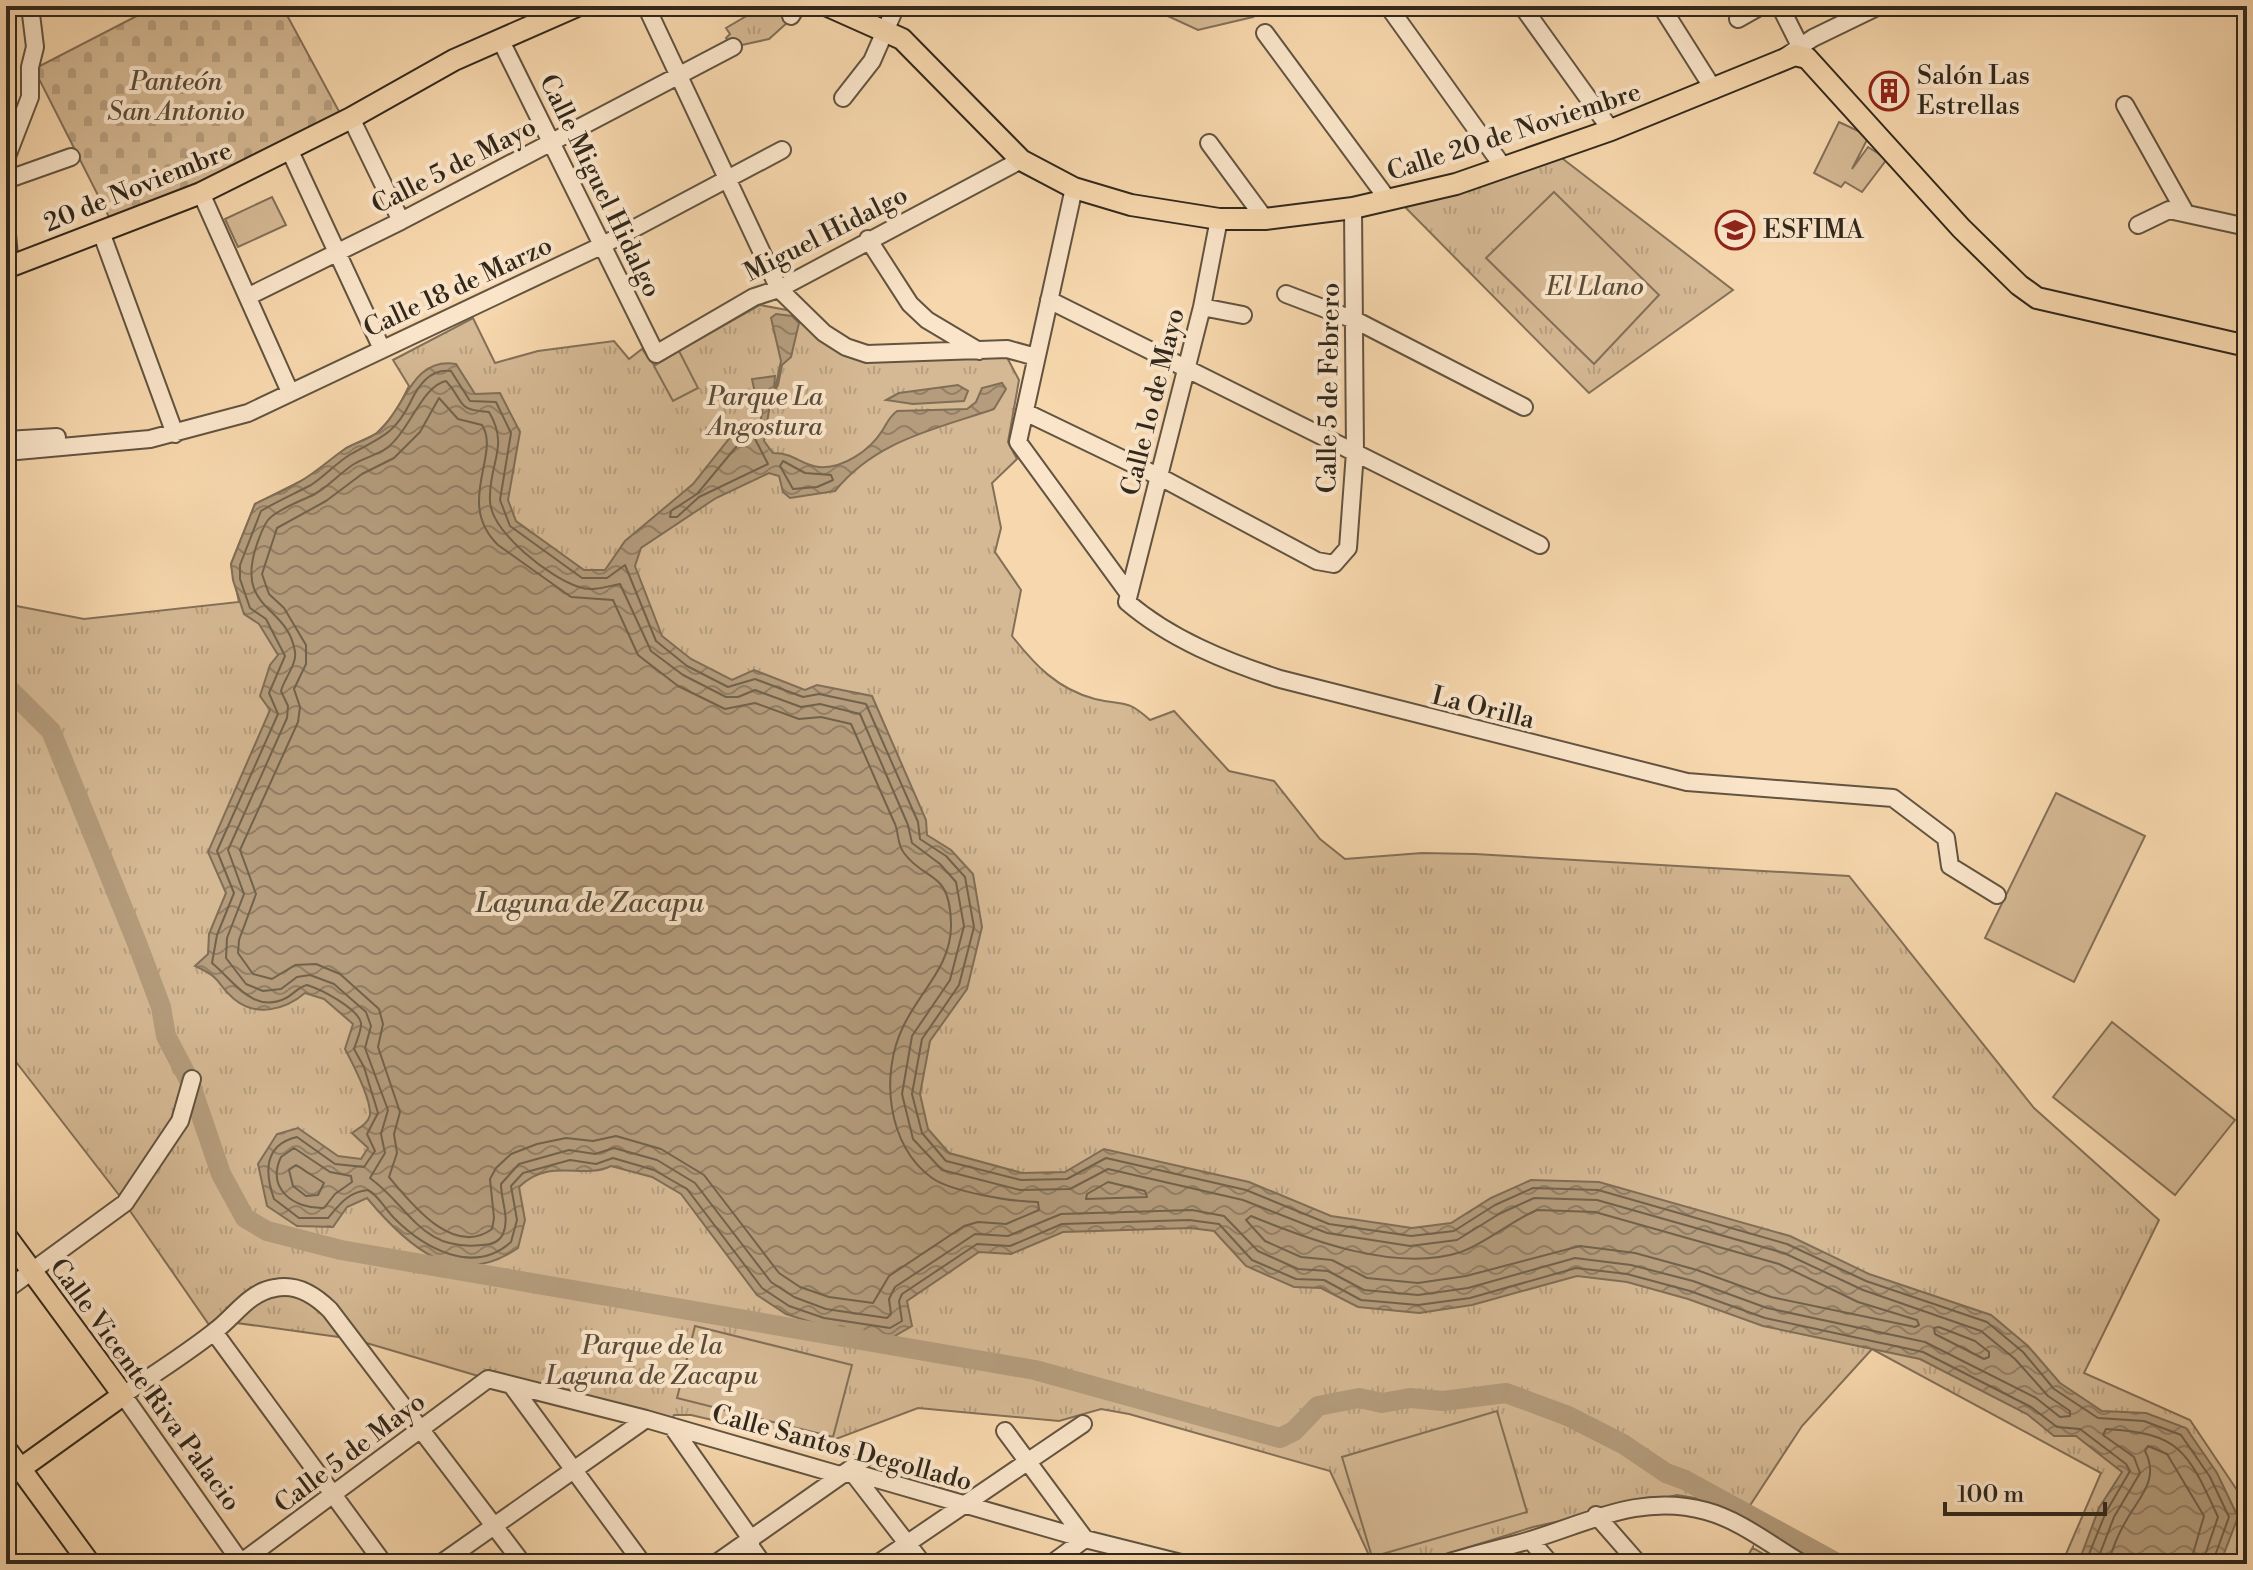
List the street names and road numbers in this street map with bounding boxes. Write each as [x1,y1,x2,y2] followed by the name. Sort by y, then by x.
[532,69,668,303] street label: Calle Miguel Hidalgo
[1383,76,1645,188] street label: Calle 20 de Noviembre
[366,111,542,221] street label: Calle 5 de Mayo
[39,135,237,239] street label: 20 de Noviembre
[739,179,913,289] street label: Miguel Hidalgo
[359,229,557,345] street label: Calle 18 de Marzo
[1311,282,1347,494] street label: Calle 5 de Febrero
[1114,305,1192,499] street label: Calle 1o de Mayo
[1428,680,1539,736] street label: La Orilla
[43,1252,247,1518] street label: Calle Vicente Riva Palacio
[268,1386,432,1520] street label: Calle 5 de Mayo
[708,1398,976,1498] street label: Calle Santos Degollado

